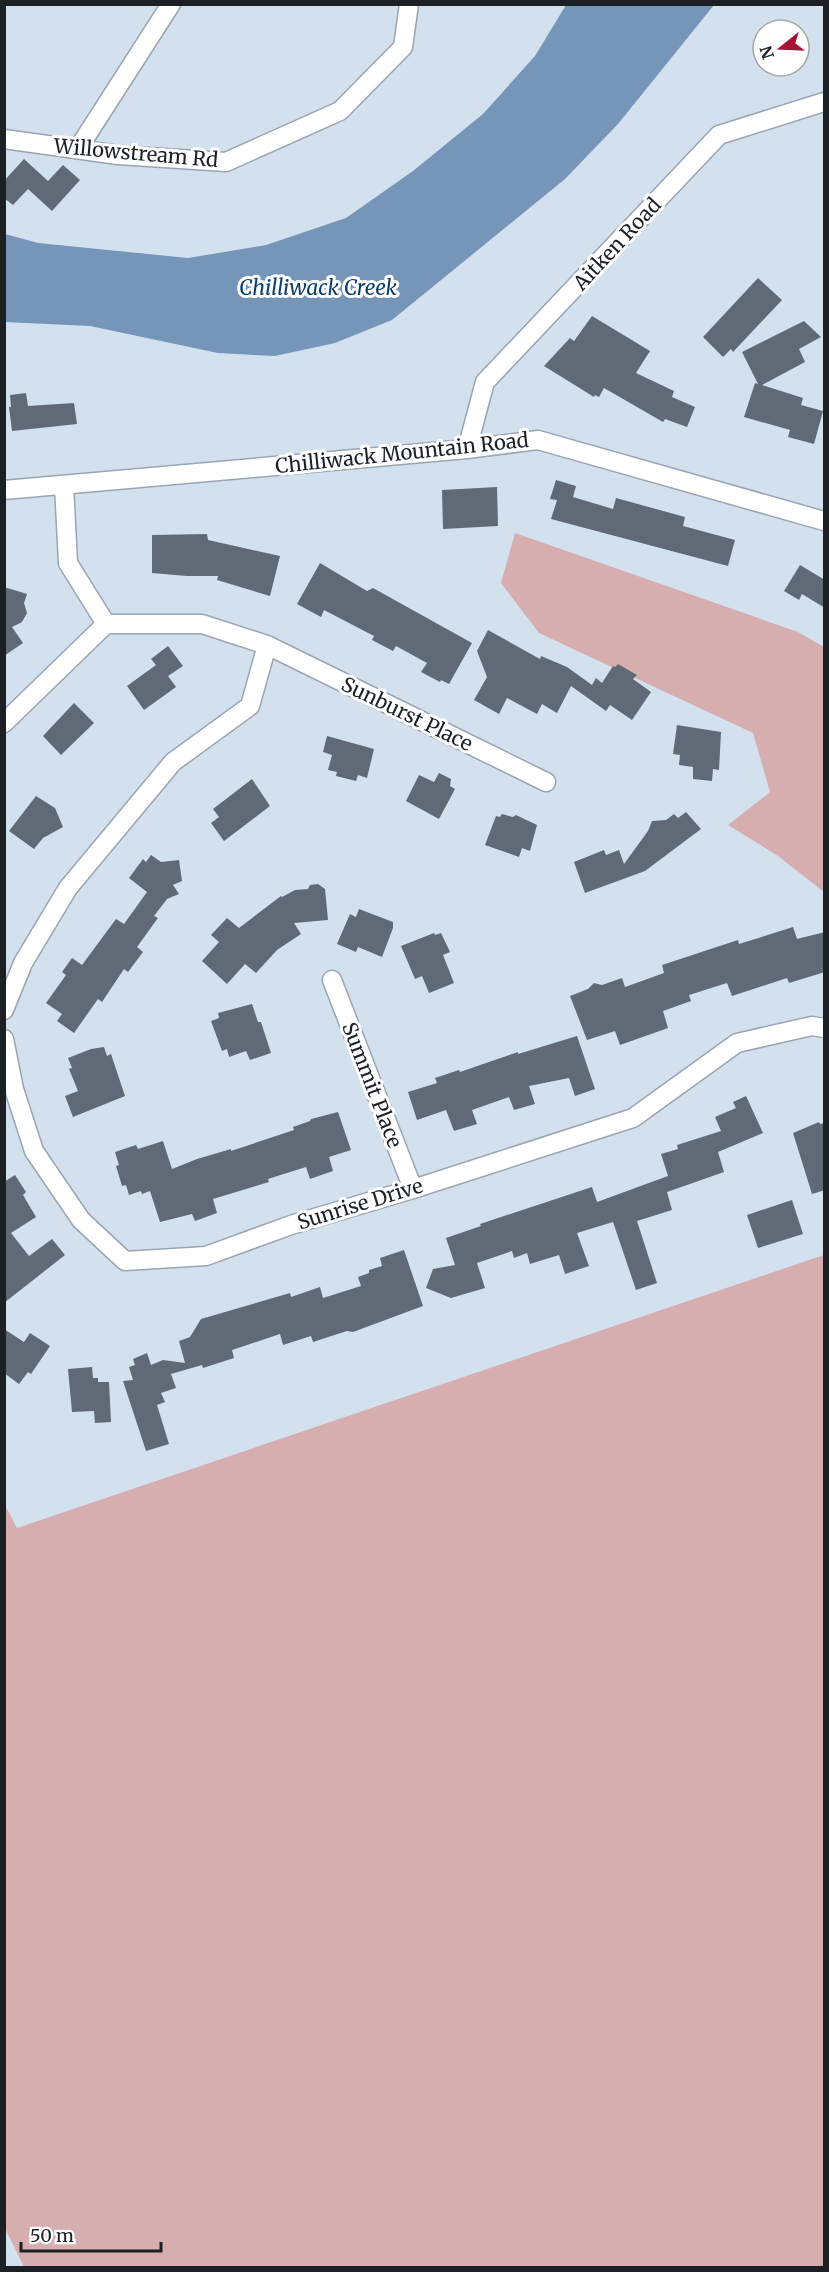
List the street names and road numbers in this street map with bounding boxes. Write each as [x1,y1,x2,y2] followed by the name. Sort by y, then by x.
[52,133,219,172] street label: Willowstream Rd
[567,192,666,296] street label: Aitken Road
[274,427,530,478] street label: Chilliwack Mountain Road
[338,671,477,756] street label: Sunburst Place
[337,1019,408,1151] street label: Summit Place
[294,1173,426,1234] street label: Sunrise Drive

